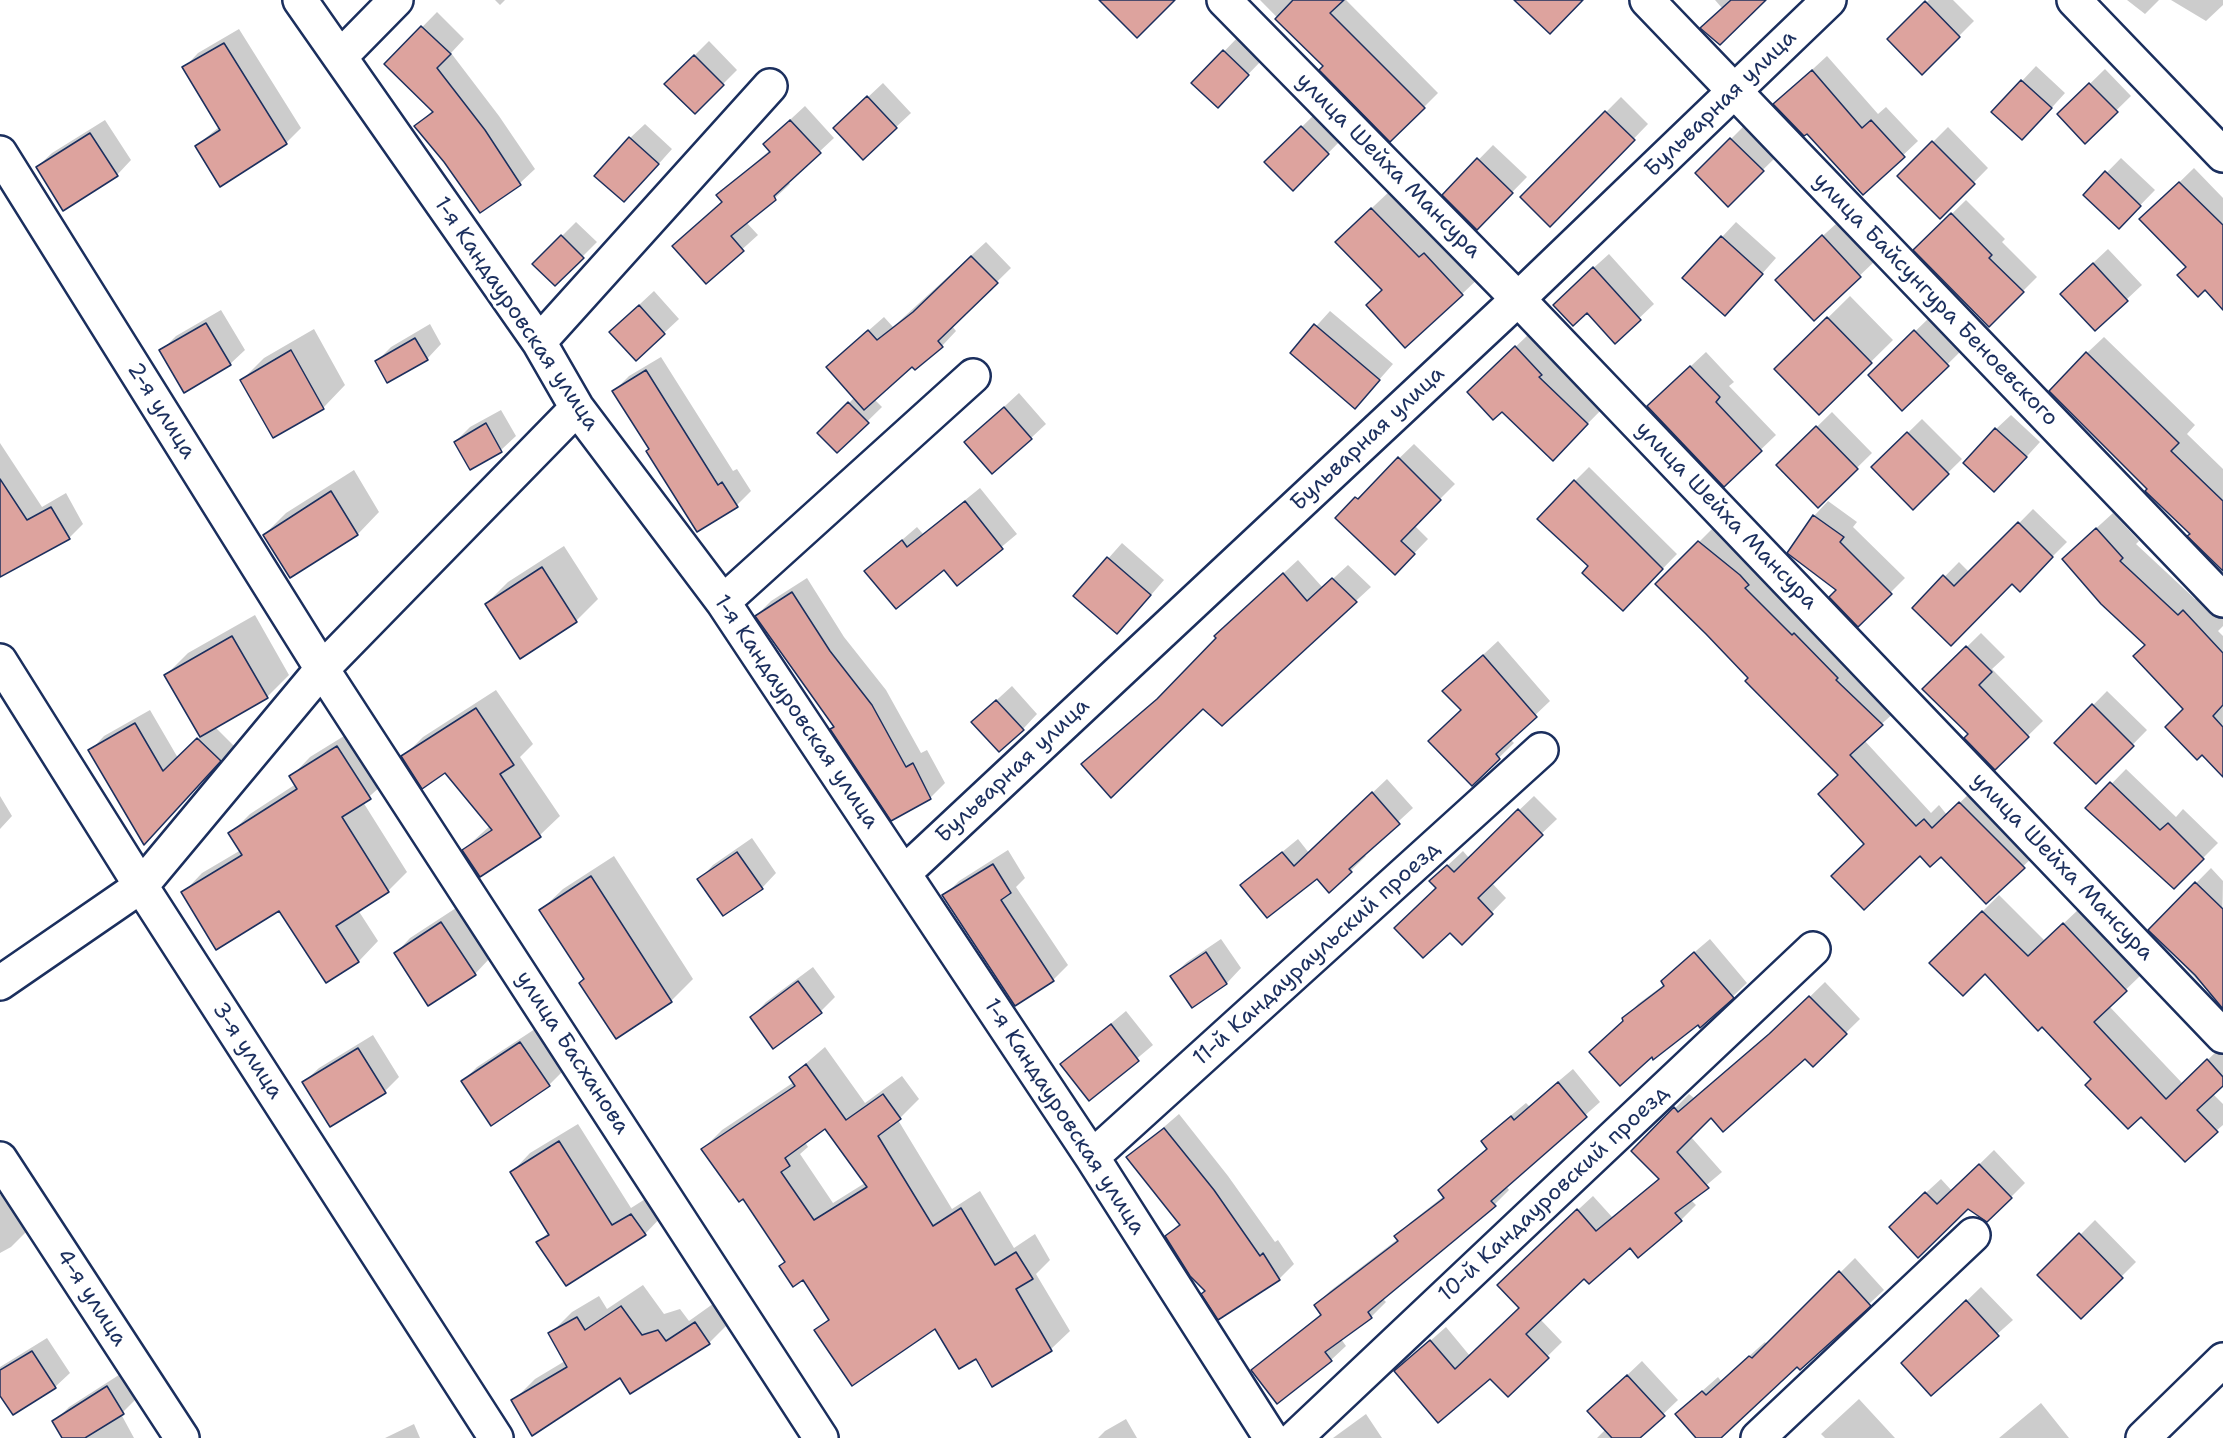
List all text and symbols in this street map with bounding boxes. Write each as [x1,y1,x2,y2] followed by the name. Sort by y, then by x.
[1640,25,1802,183] street label: Бульварная улица
[1290,68,1486,264] street label: улица Шейха Мансура
[1807,168,2063,432] street label: улица Байсунгура Беноевского
[428,192,604,436] street label: 1-я Кандауровская улица
[121,358,201,464] street label: 2-я улица
[1286,361,1450,517] street label: Бульварная улица
[1629,417,1823,615] street label: улица Шейха Мансура
[708,590,884,834] street label: 1-я Кандауровская улица
[931,693,1095,849] street label: Бульварная улица
[1965,768,2159,966] street label: улица Шейха Мансура
[1188,836,1446,1072] street label: 11-й Кандаураульский проезд
[509,967,635,1139] street label: улица Басханова
[978,994,1150,1240] street label: 1-я Кандауровская улица
[206,998,288,1104] street label: 3-я улица
[1433,1080,1675,1308] street label: 10-й Кандауровский проезд
[50,1244,132,1352] street label: 4-я улица

